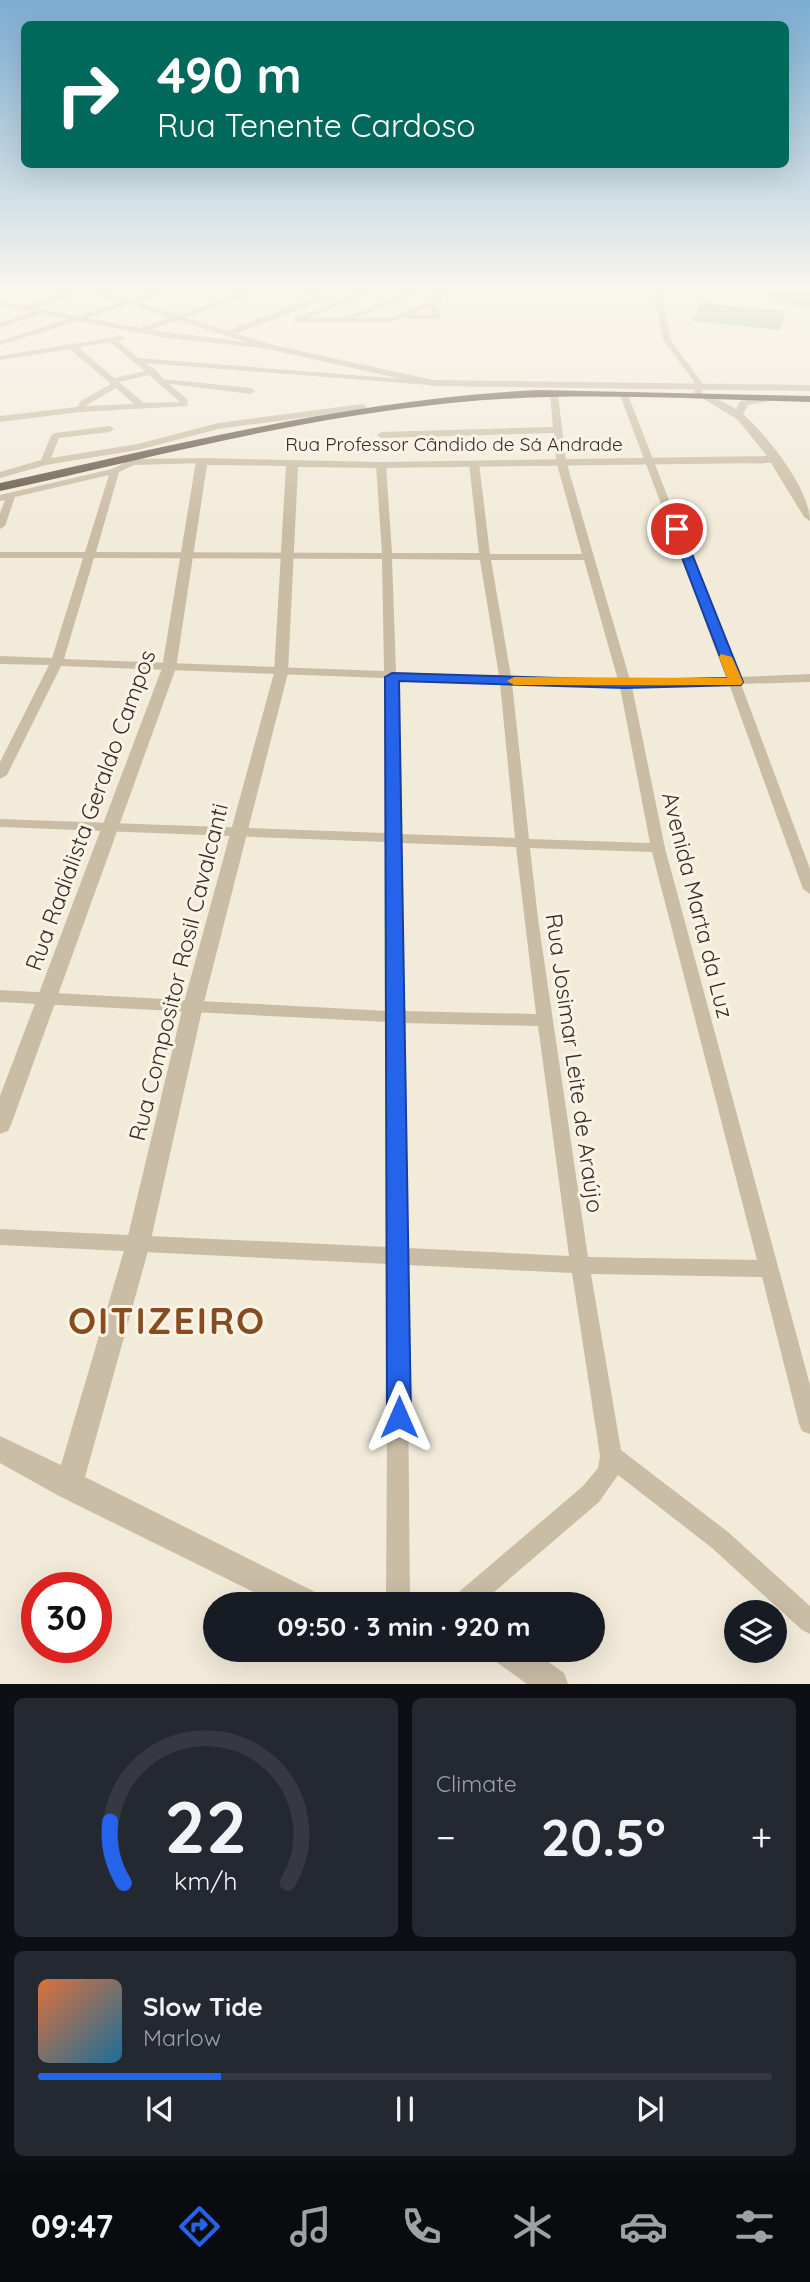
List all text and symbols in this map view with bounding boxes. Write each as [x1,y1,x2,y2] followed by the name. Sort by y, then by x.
[157,44,302,105] text: 490 m
[42,49,133,140] icon: right
[157,105,476,145] text: Rua Tenente Cardoso
[285,432,623,456] street label: Rua Professor Cândido de Sá Andrade
[647,499,707,559] pin
[658,510,696,548] icon: arrive
[18,646,162,974] street label: Rua Radialista Geraldo Campos
[656,789,740,1021] street label: Avenida Marta da Luz
[122,800,234,1144] street label: Rua Compositor Rosil Cavalcanti
[540,911,610,1215] street label: Rua Josimar Leite de Araújo
[68,1297,266,1343] district label: OITIZEIRO
[362,1380,436,1454] position arrow
[21,1572,112,1663] speed limit sign: 30
[724,1600,787,1663] map controls
[724,1600,787,1663] button: layers
[277,1610,531,1643] text: 09:50 · 3 min · 920 m
[436,1769,517,1798] text: Climate
[165,1781,247,1872] text: 22
[541,1804,666,1869] text: 20.5°
[436,1813,456,1861] text: −
[751,1813,772,1861] text: +
[174,1865,238,1896] text: km/h
[143,1990,263,2023] text: Slow Tide
[143,2023,221,2052] text: Marlow
[141,2090,179,2128] icon: previous
[386,2090,424,2128] icon: pause
[631,2090,669,2128] icon: next
[175,2202,224,2251] icon: directions
[286,2202,335,2251] icon: music
[397,2202,446,2251] icon: phone
[508,2202,557,2251] icon: climate
[619,2202,668,2251] icon: car
[730,2202,779,2251] icon: filters
[31,2206,113,2246] text: 09:47

